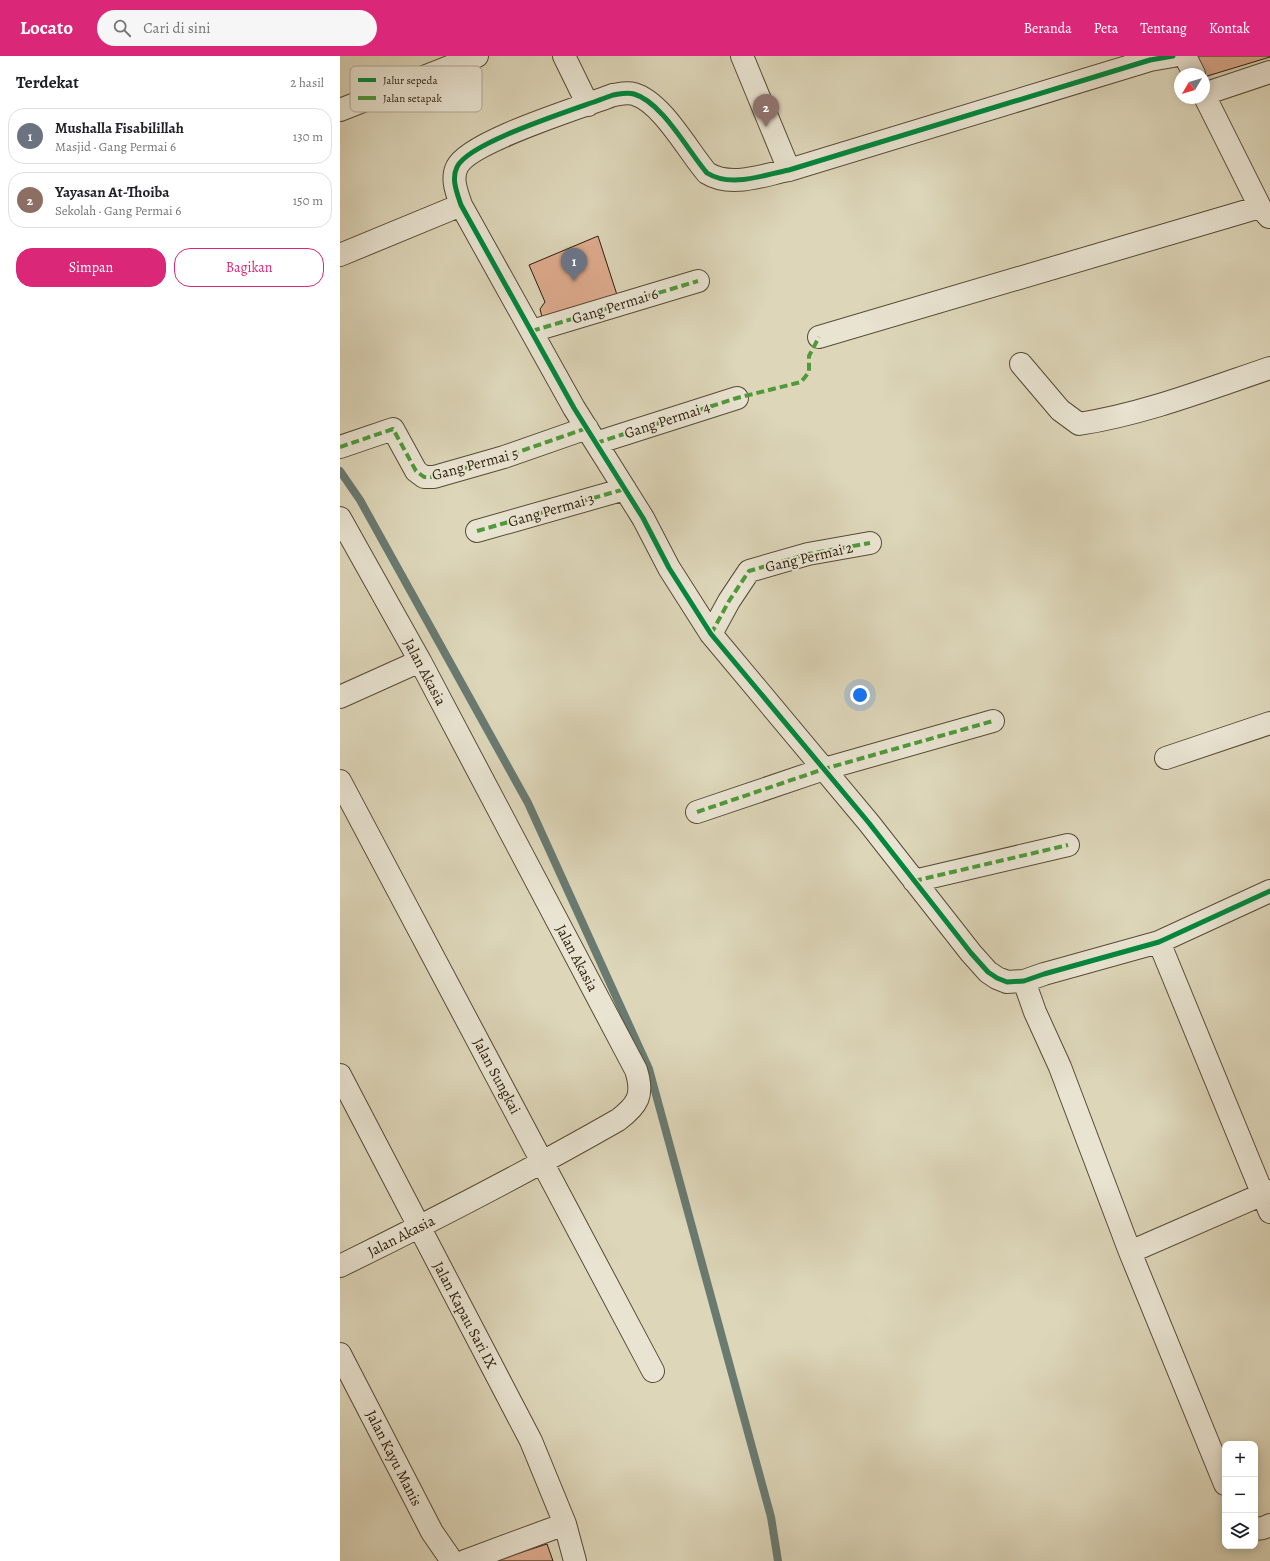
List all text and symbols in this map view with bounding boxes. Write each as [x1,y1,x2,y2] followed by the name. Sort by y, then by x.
[97,10,377,46] search box
[20,15,73,41] text: Locato
[111,17,133,39] icon: search
[143,18,210,38] text: Cari di sini
[1024,19,1072,38] text: Beranda
[1094,19,1118,38] text: Peta
[1140,19,1187,38] text: Tentang
[1209,19,1250,38] text: Kontak
[350,66,482,112] legend
[1174,68,1210,104] north arrow
[16,71,79,94] text: Terdekat
[383,73,438,88] text: Jalur sepeda
[290,74,324,91] text: 2 hasil
[383,91,442,106] text: Jalan setapak
[753,94,779,127] pin: 2
[55,118,184,138] text: Mushalla Fisabilillah
[28,128,32,145] text: 1
[293,128,323,145] text: 130 m
[55,138,176,155] text: Masjid · Gang Permai 6
[55,182,169,202] text: Yayasan At-Thoiba
[27,192,33,209] text: 2
[293,192,323,209] text: 150 m
[55,202,181,219] text: Sekolah · Gang Permai 6
[16,248,166,287] button: Simpan
[174,248,324,287] button: Bagikan
[561,248,587,281] pin: 1
[569,283,661,329] street label: Gang Permai 6
[622,397,713,443] street label: Gang Permai 4
[430,443,520,485] street label: Gang Permai 5
[506,488,596,532] street label: Gang Permai 3
[763,537,855,577] street label: Gang Permai 2
[399,635,451,709] street label: Jalan Akasia
[850,685,870,705] your location
[551,921,603,995] street label: Jalan Akasia
[469,1034,525,1118] street label: Jalan Sungkai
[364,1210,438,1262] street label: Jalan Akasia
[428,1258,502,1372] street label: Jalan Kapau Sari IX
[361,1407,427,1509] street label: Jalan Kayu Manis
[1222,1441,1258,1549] map controls
[1222,1441,1258,1477] button: +
[1222,1477,1258,1513] button: −
[1222,1513,1258,1549] button: layers

